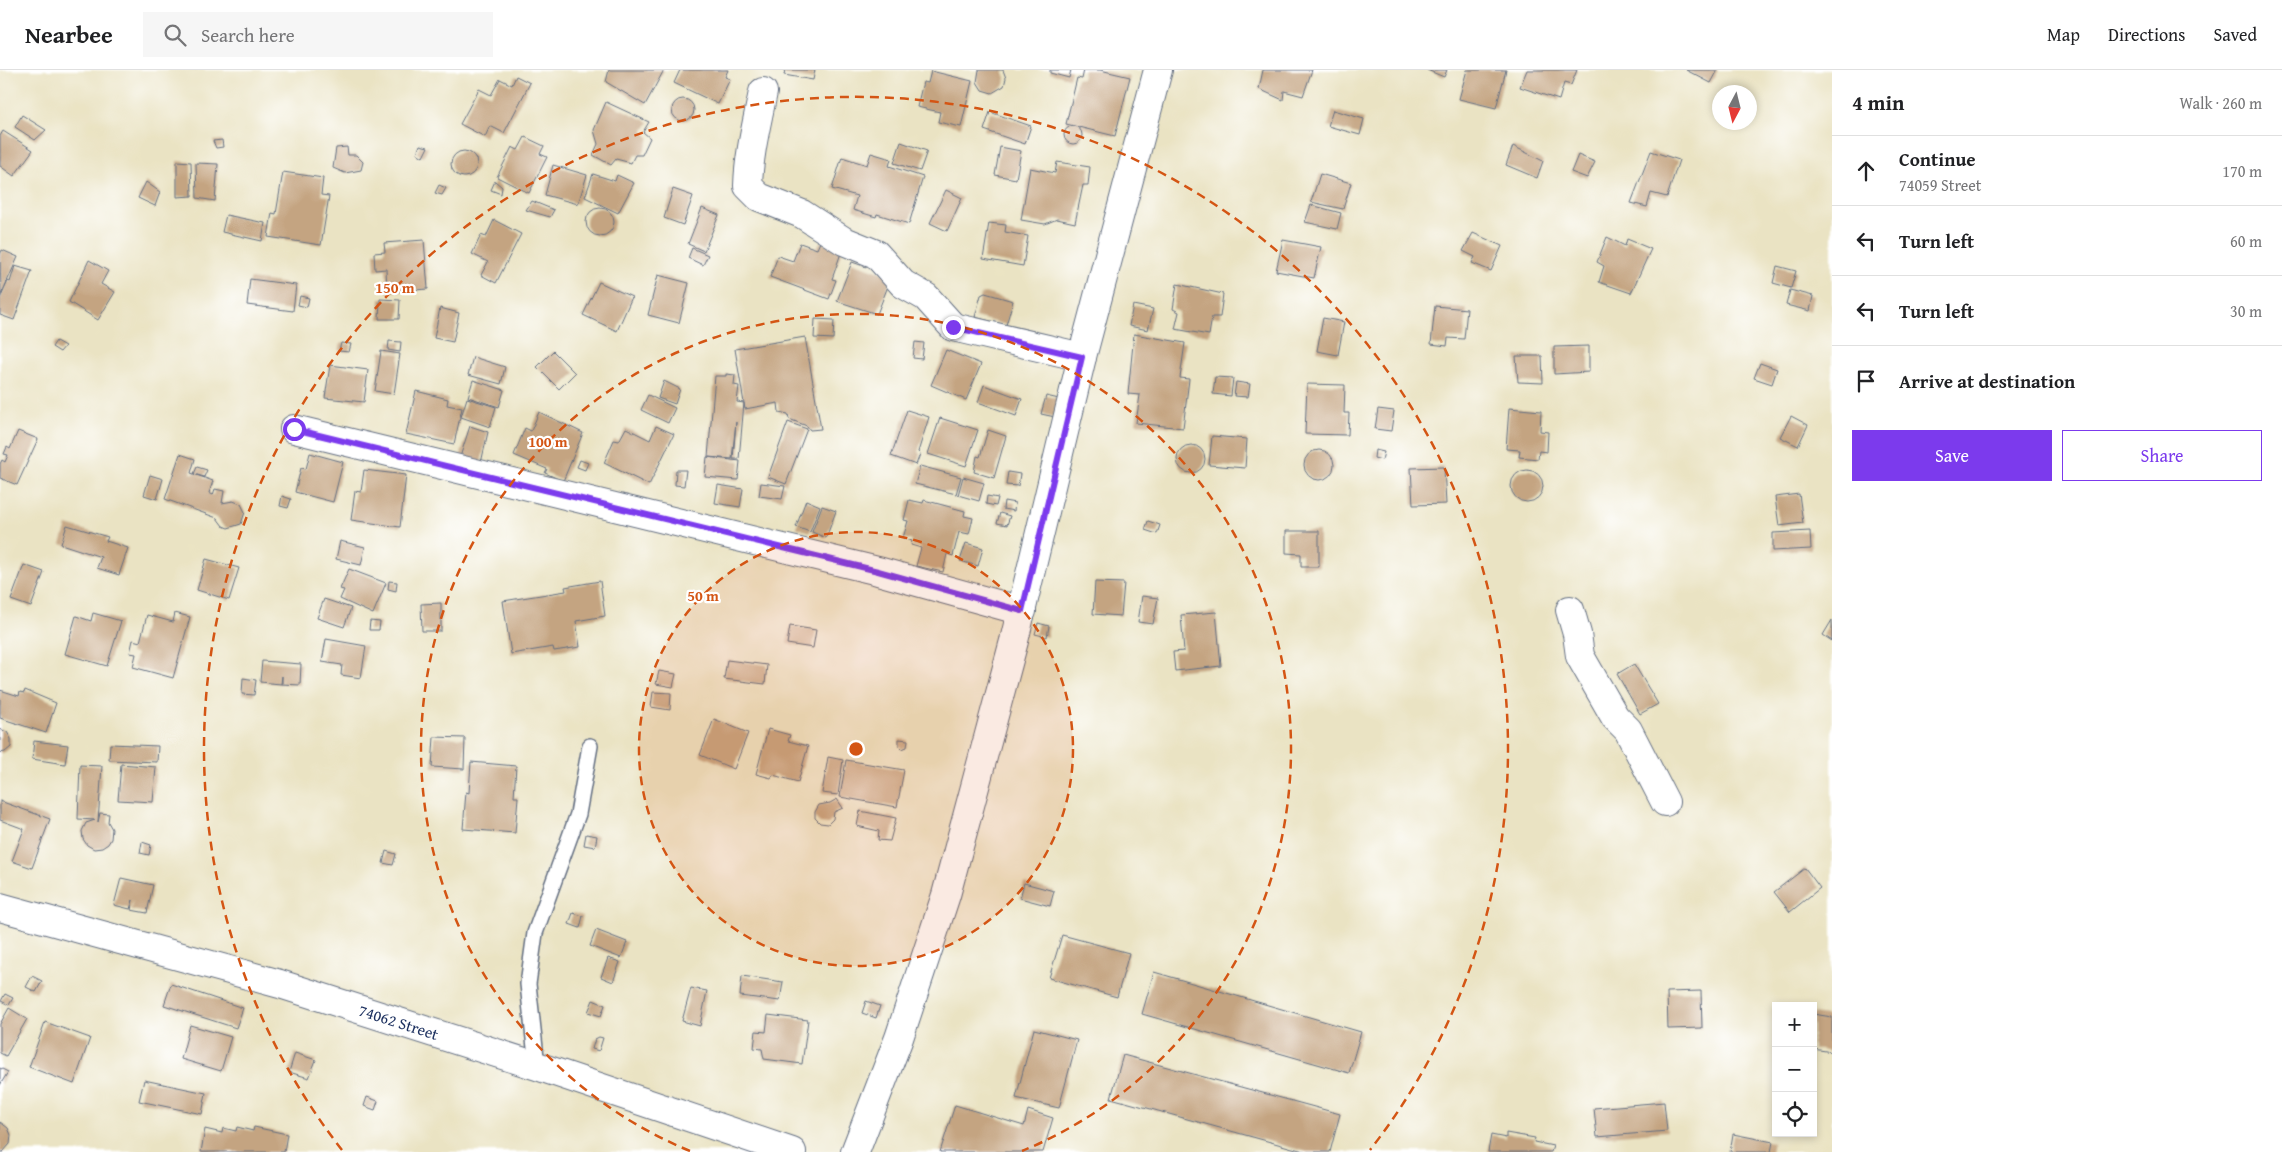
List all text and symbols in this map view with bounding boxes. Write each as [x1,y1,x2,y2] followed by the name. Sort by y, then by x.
[143,12,493,57] search box
[25,17,113,52] text: Nearbee
[161,21,189,49] icon: search
[201,21,295,49] text: Search here
[2047,21,2080,48] text: Map
[2108,21,2185,48] text: Directions
[2213,21,2257,48] text: Saved
[1712,85,1757,130] north arrow
[1852,87,1904,118] text: 4 min
[2179,91,2262,115] text: Walk · 260 m
[1899,145,1976,173] text: Continue
[1852,157,1880,185] icon: ahead
[2222,159,2262,183] text: 170 m
[1899,173,1982,197] text: 74059 Street
[1852,227,1880,255] icon: left
[1899,227,1974,255] text: Turn left
[2230,229,2262,253] text: 60 m
[375,277,415,298] text: 150 m
[1852,297,1880,325] icon: left
[1899,297,1974,325] text: Turn left
[2230,299,2262,323] text: 30 m
[942,316,965,339] route end
[1852,367,1880,395] icon: arrive
[1899,367,2075,395] text: Arrive at destination
[283,418,306,441] route start
[1852,430,2052,481] button: Save
[2062,430,2262,481] button: Share
[528,431,568,452] text: 100 m
[687,585,719,606] text: 50 m
[847,740,865,758] centre of rings
[356,998,442,1046] street label: 74062 Street
[1772,1002,1817,1137] map controls
[1772,1002,1817,1047] button: +
[1772,1047,1817,1092] button: −
[1772,1092,1817,1137] button: locate

